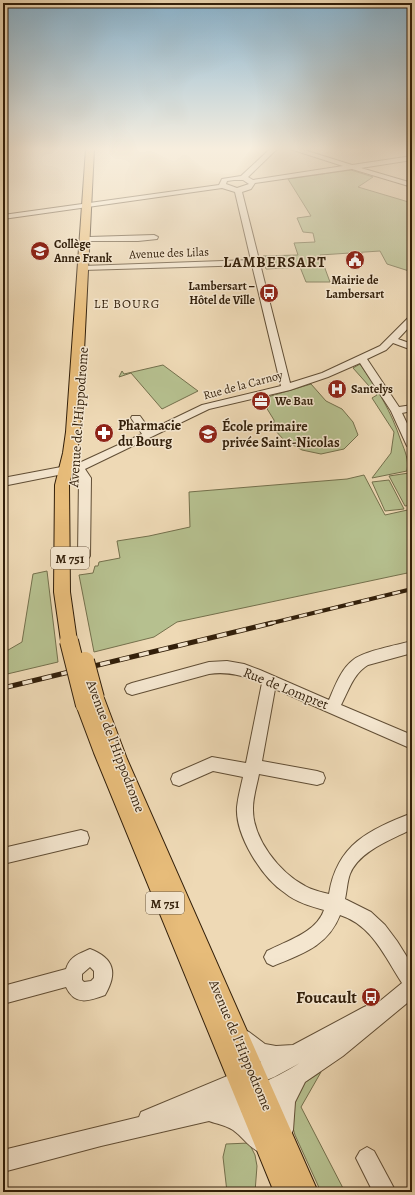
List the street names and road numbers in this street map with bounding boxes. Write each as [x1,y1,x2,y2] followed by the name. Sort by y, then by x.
[128,244,209,262] street label: Avenue des Lilas
[64,346,93,489] street label: Avenue de l'Hippodrome
[201,367,285,403] street label: Rue de la Carnoy
[51,547,89,569] road number: M 751
[240,663,332,714] street label: Rue de Lompret
[81,676,150,815] street label: Avenue de l'Hippodrome
[146,892,184,914] road number: M 751
[204,976,277,1114] street label: Avenue de l'Hippodrome

